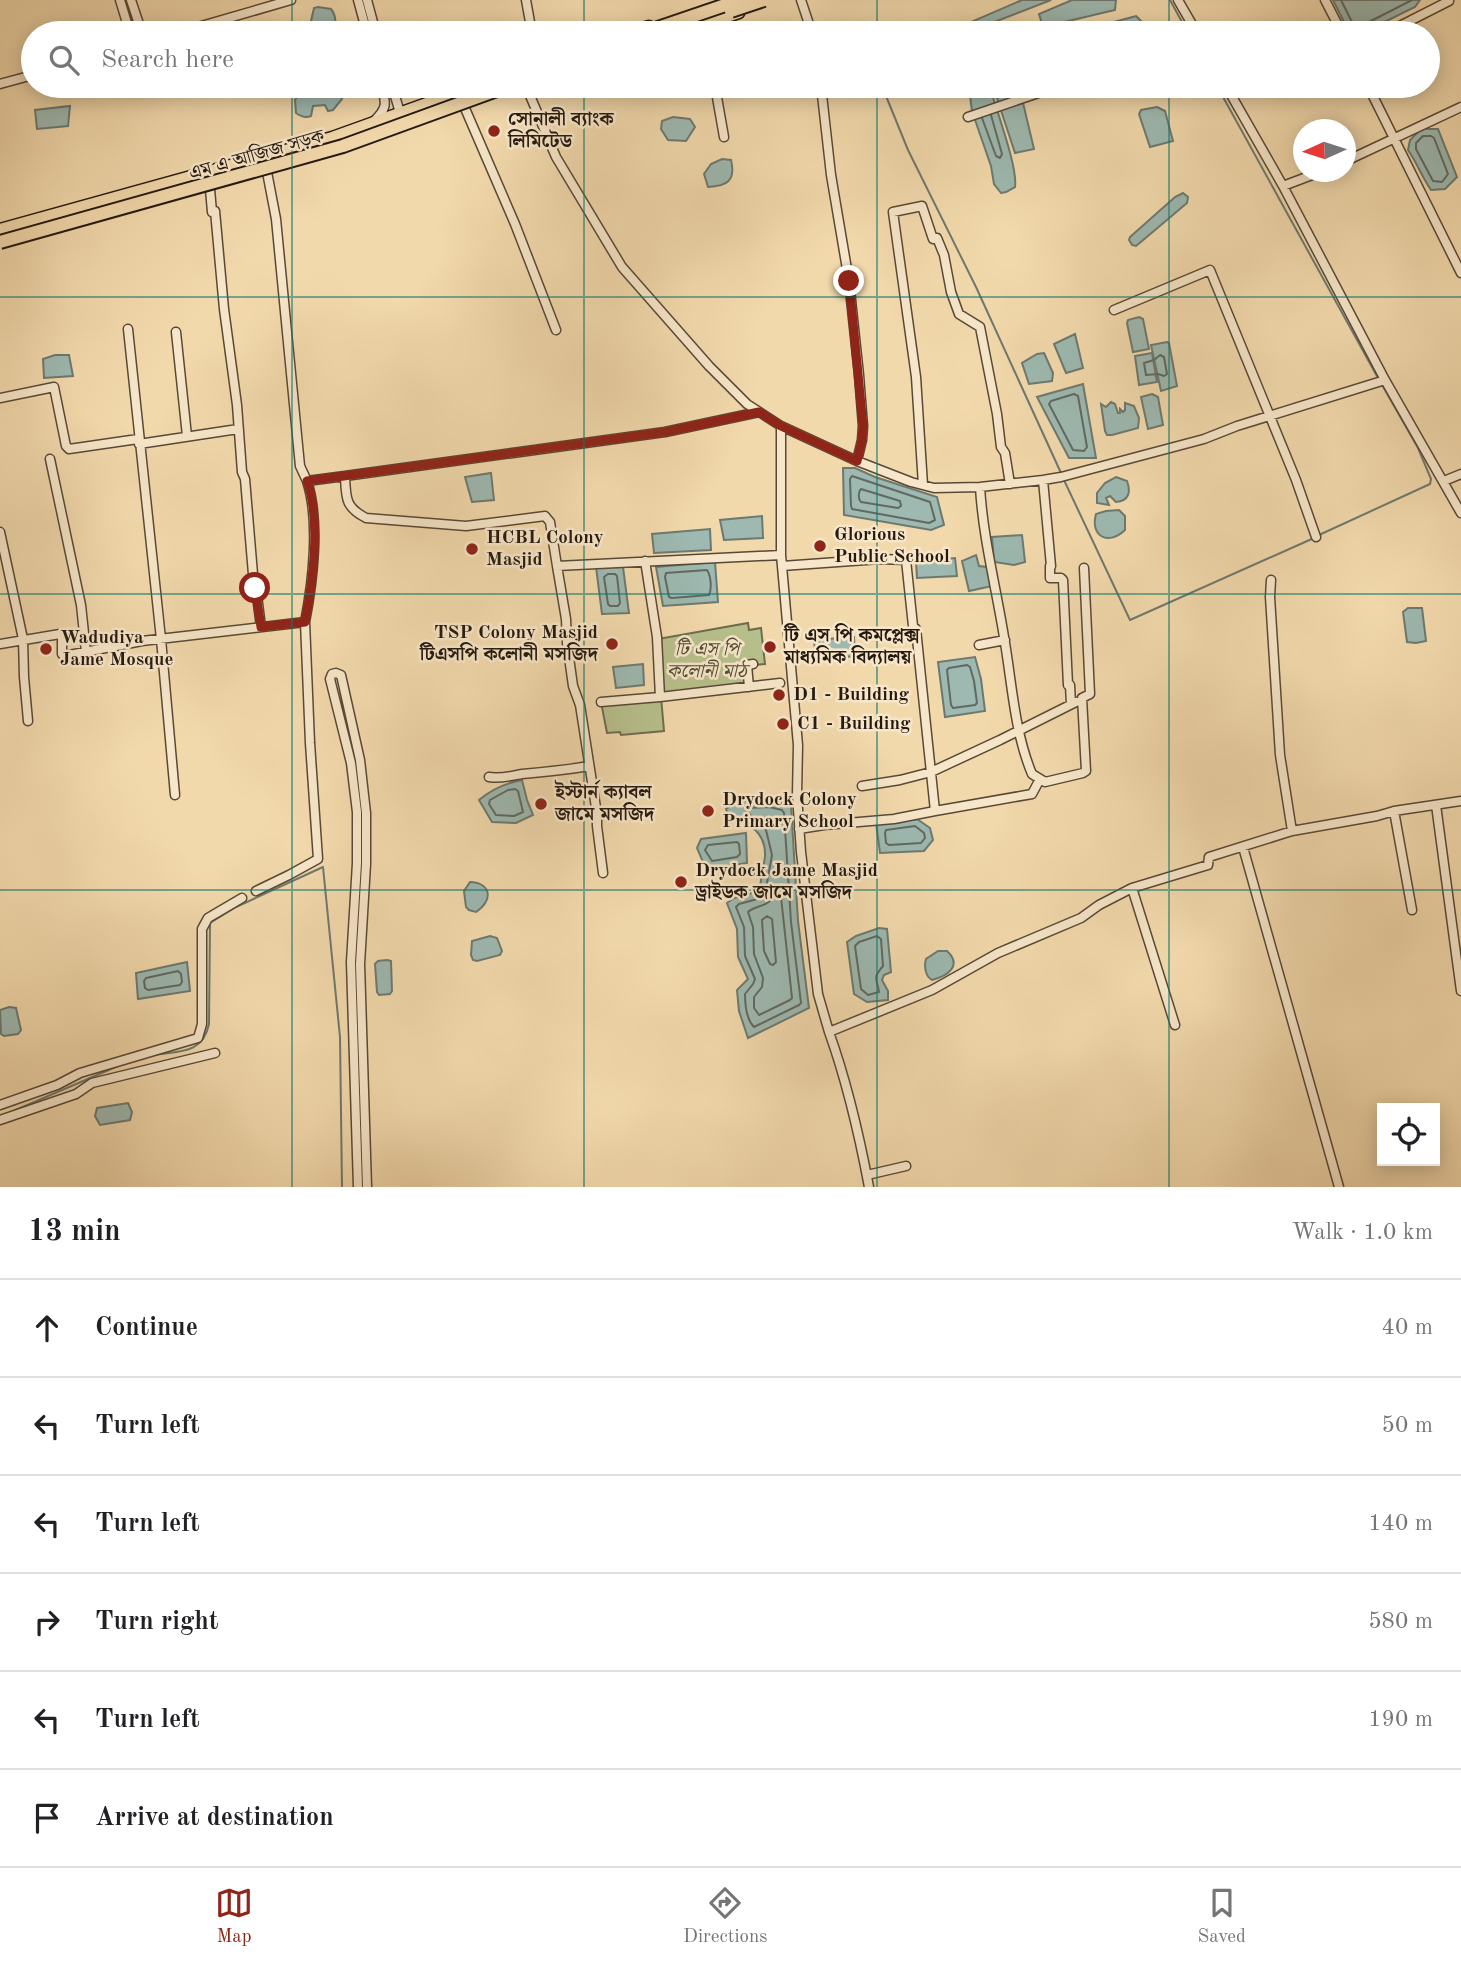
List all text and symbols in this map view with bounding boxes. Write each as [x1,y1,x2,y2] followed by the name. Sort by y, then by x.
[21,21,1440,98] search box
[45,41,83,79] icon: search
[101,47,234,73] text: Search here
[507,107,615,152] place label: সোনালী ব্যাংক লিমিটেড
[1293,119,1356,182] north arrow
[486,123,502,139] marker: সোনালী ব্যাংক লিমিটেড
[186,124,327,184] street label: এম এ আজিজ সড়ক
[833,265,864,296] route end
[834,526,950,567] place label: Glorious Public School
[486,529,604,570] place label: HCBL Colony Masjid
[812,538,828,554] marker: Glorious Public School
[464,541,480,557] marker: HCBL Colony Masjid
[239,572,270,603] route start
[783,623,921,668] place label: টি এস পি কমপ্লেক্স মাধ্যমিক বিদ্যালয়
[419,624,600,665] place label: TSP Colony Masjid টিএসপি কলোনী মসজিদ
[60,629,173,670] place label: Wadudiya Jame Mosque
[604,636,620,652] marker: TSP Colony Masjid টিএসপি কলোনী মসজিদ
[667,637,751,682] park label: টি এস পি কলোনী মাঠ
[762,639,778,655] marker: টি এস পি কমপ্লেক্স মাধ্যমিক বিদ্যালয়
[38,641,54,657] marker: Wadudiya Jame Mosque
[793,686,909,705] place label: D1 - Building
[771,687,787,703] marker: D1 - Building
[797,715,911,734] place label: C1 - Building
[775,716,791,732] marker: C1 - Building
[554,779,656,825] place label: ইস্টার্ন ক্যাবল জামে মসজিদ
[722,791,857,832] place label: Drydock Colony Primary School
[533,796,549,812] marker: ইস্টার্ন ক্যাবল জামে মসজিদ
[700,803,716,819] marker: Drydock Colony Primary School
[694,862,878,903] place label: Drydock Jame Masjid ড্রাইডক জামে মসজিদ
[673,874,689,890] marker: Drydock Jame Masjid ড্রাইডক জামে মসজিদ
[1377,1103,1440,1166] map controls
[1377,1103,1440,1166] button: locate
[28,1217,121,1247] text: 13 min
[1292,1221,1433,1244] text: Walk · 1.0 km
[28,1309,66,1347] icon: ahead
[95,1315,198,1341] text: Continue
[1382,1316,1433,1339] text: 40 m
[28,1407,66,1445] icon: left
[95,1413,200,1439] text: Turn left
[1382,1414,1433,1437] text: 50 m
[28,1505,66,1543] icon: left
[95,1511,200,1537] text: Turn left
[1368,1512,1433,1535] text: 140 m
[28,1603,66,1641] icon: right
[95,1609,218,1635] text: Turn right
[1368,1610,1433,1633] text: 580 m
[28,1701,66,1739] icon: left
[95,1707,200,1733] text: Turn left
[1368,1708,1433,1731] text: 190 m
[28,1799,66,1837] icon: arrive
[95,1805,334,1831] text: Arrive at destination
[215,1884,253,1949] tab: Map
[683,1884,768,1949] tab: Directions
[1198,1884,1246,1949] tab: Saved

